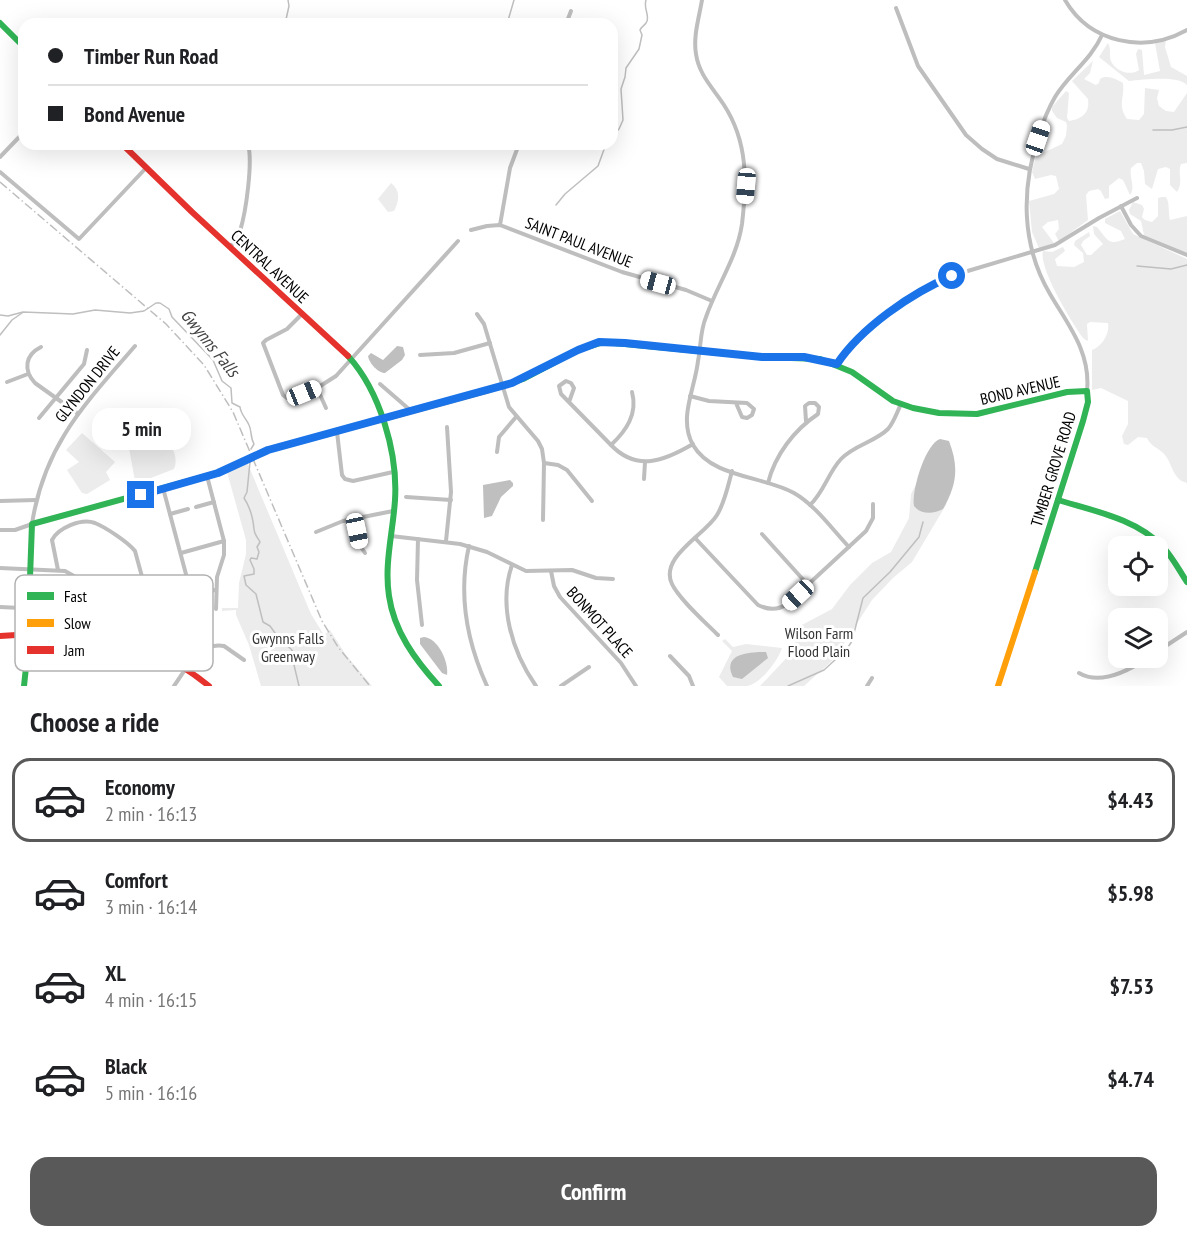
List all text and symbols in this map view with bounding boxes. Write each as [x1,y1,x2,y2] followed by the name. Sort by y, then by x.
[84,42,218,70] text: Timber Run Road
[84,100,185,128] text: Bond Avenue
[1024,118,1052,158] car
[735,167,757,205] car
[523,212,636,272] street label: SAINT PAUL AVENUE
[227,225,313,307] street label: CENTRAL AVENUE
[938,262,965,289] route start
[638,270,678,296] car
[176,304,246,383] water label: Gwynns Falls
[50,342,124,426] street label: GLYNDON DRIVE
[978,371,1062,409] street label: BOND AVENUE
[284,378,324,408] car
[92,408,190,450] callout: 5 min
[1026,409,1080,529] street label: TIMBER GROVE ROAD
[121,416,162,442] text: 5 min
[127,481,154,508] route end
[344,512,370,550] car
[1108,536,1168,668] map controls
[1108,536,1168,596] button: locate
[15,575,213,671] legend
[779,576,817,614] car
[563,582,637,662] street label: BONMOT PLACE
[64,586,87,606] text: Fast
[1108,608,1168,668] button: layers
[64,613,91,633] text: Slow
[785,623,853,661] park label: Wilson Farm Flood Plain
[252,628,324,666] park label: Gwynns Falls Greenway
[63,640,85,660] text: Jam
[30,705,159,739] text: Choose a ride
[33,773,87,827] icon: car
[105,773,175,801] text: Economy
[1107,786,1154,814] text: $4.43
[105,801,197,827] text: 2 min · 16:13
[33,866,87,920] icon: car
[105,866,168,894] text: Comfort
[1107,879,1154,907] text: $5.98
[105,894,197,920] text: 3 min · 16:14
[33,959,87,1013] icon: car
[105,959,126,987] text: XL
[1109,972,1154,1000] text: $7.53
[105,987,197,1013] text: 4 min · 16:15
[33,1052,87,1106] icon: car
[105,1052,147,1080] text: Black
[1107,1065,1154,1093] text: $4.74
[105,1080,197,1106] text: 5 min · 16:16
[30,1157,1157,1226] button: Confirm

